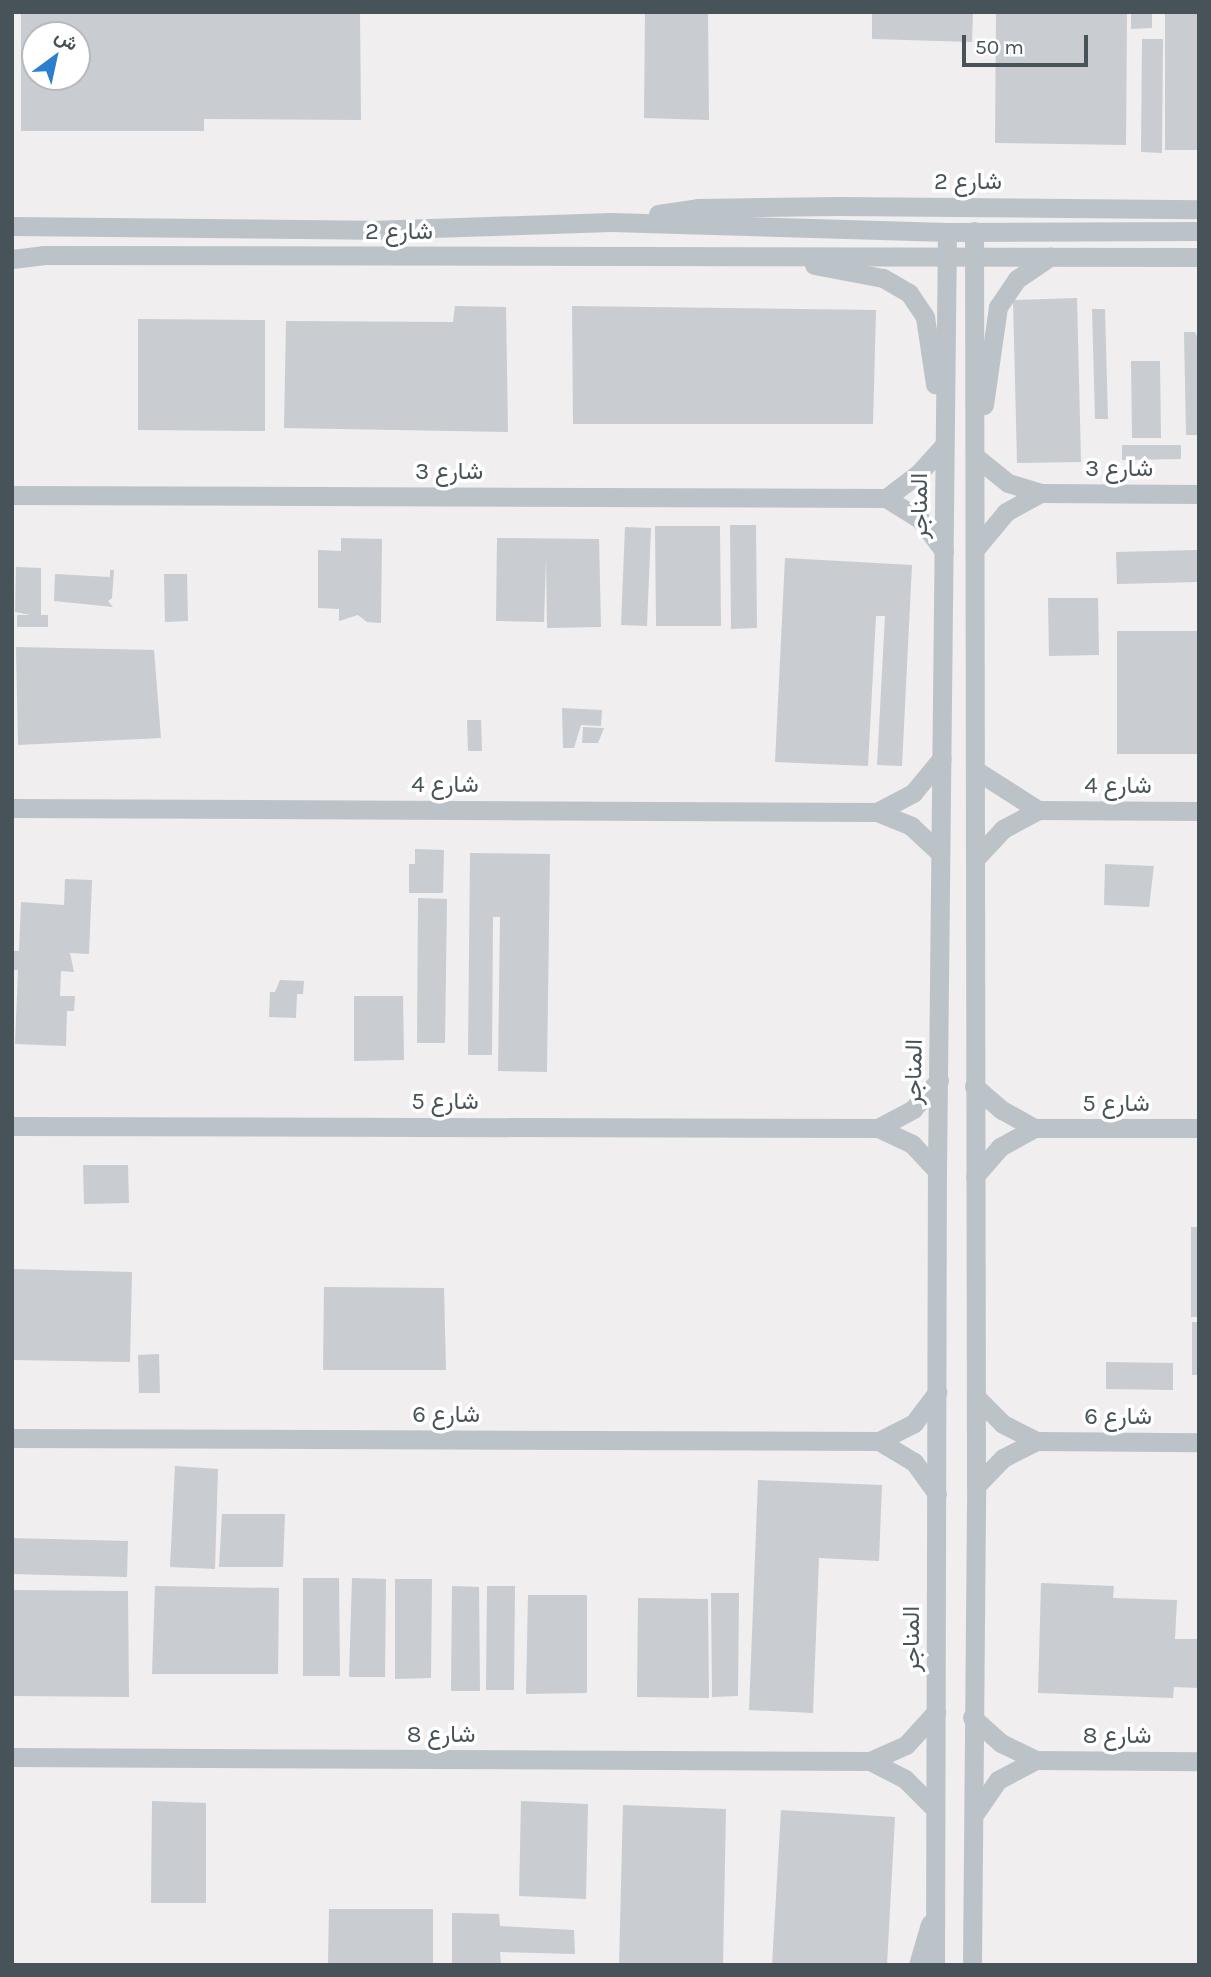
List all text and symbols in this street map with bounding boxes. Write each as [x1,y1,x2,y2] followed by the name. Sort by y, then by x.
[21,21,91,91] north arrow
[966,21,1092,65] scale bar
[51,25,82,56] text: ش
[975,35,1024,59] text: 50 m
[934,168,1002,196] street label: شارع 2
[365,218,433,246] street label: شارع 2
[1085,455,1153,483] street label: شارع 3
[415,458,483,486] street label: شارع 3
[906,473,934,539] street label: المناجر
[411,771,479,799] street label: شارع 4
[1084,772,1152,800] street label: شارع 4
[899,1039,929,1105] street label: المناجر
[411,1088,479,1116] street label: شارع 5
[1082,1090,1150,1118] street label: شارع 5
[412,1401,480,1429] street label: شارع 6
[1084,1403,1152,1431] street label: شارع 6
[898,1606,926,1672] street label: المناجر
[407,1721,475,1749] street label: شارع 8
[1083,1722,1151,1750] street label: شارع 8

